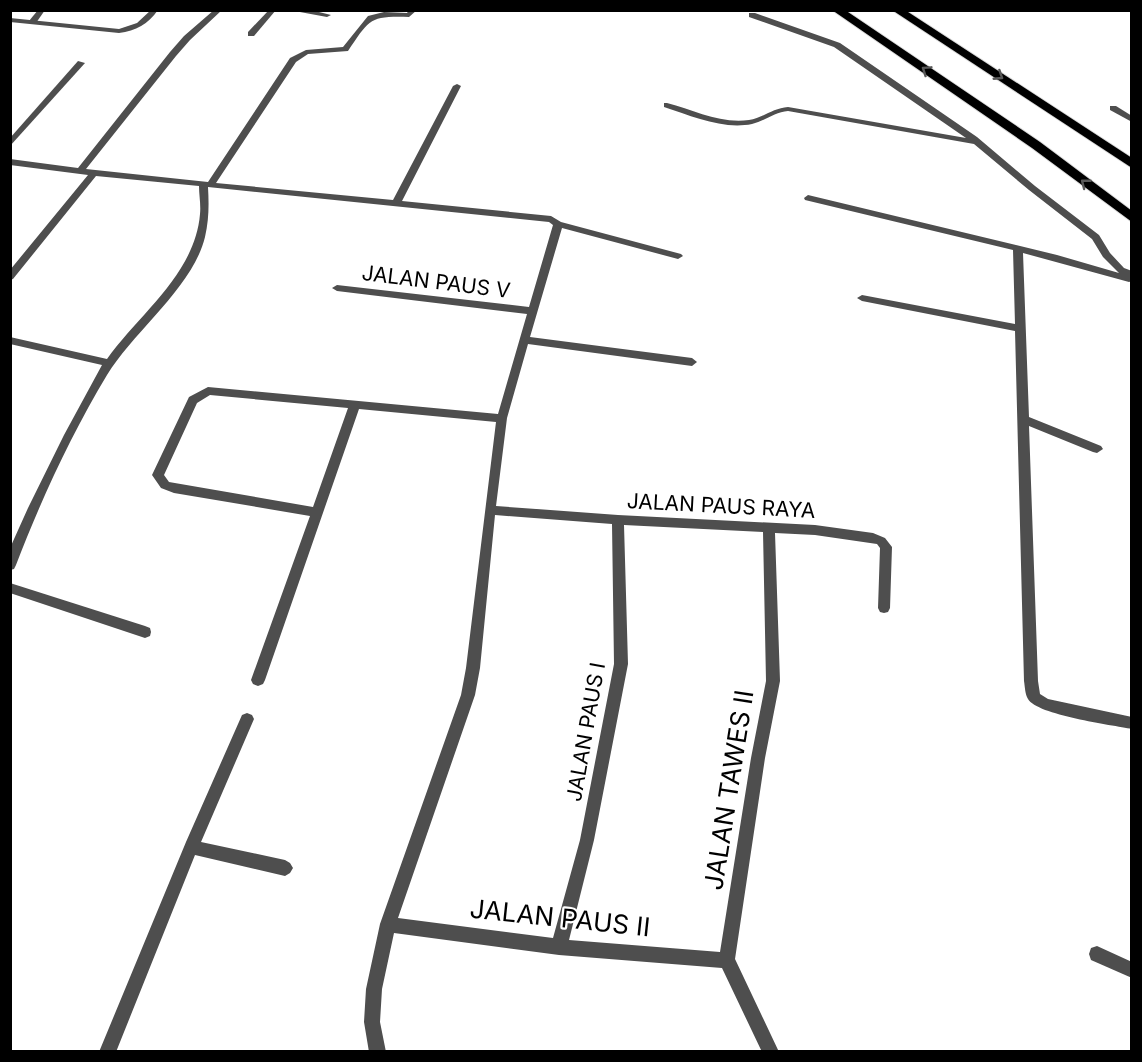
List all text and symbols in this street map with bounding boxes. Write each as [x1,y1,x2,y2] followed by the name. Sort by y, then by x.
[922,66,933,77] one-way arrow
[992,69,1003,80] one-way arrow
[1081,179,1092,190] one-way arrow
[360,260,512,303] street label: JALAN PAUS V
[626,488,816,523] street label: JALAN PAUS RAYA
[561,660,610,803] street label: JALAN PAUS I
[697,688,760,892] street label: JALAN TAWES II
[468,893,652,942] street label: JALAN PAUS II

